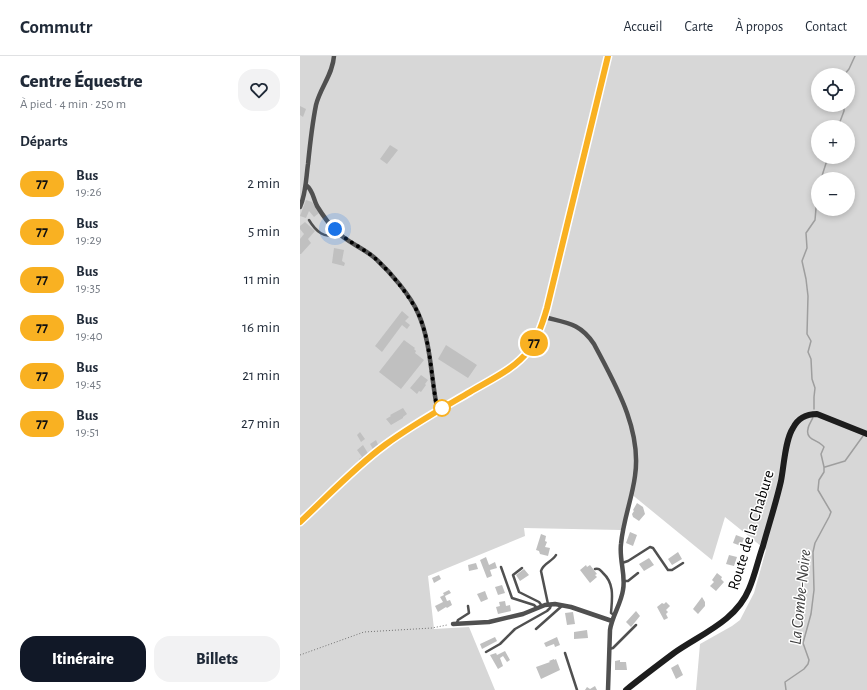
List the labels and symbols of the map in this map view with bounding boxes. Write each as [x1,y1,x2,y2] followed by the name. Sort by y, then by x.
[325,219,345,239] your location
[516,330,552,356] line badge: 77
[433,399,451,417] unlabelled marker
[725,468,777,592] street label: Route de la Chabure
[787,548,813,646] water label: La Combe-Noire

